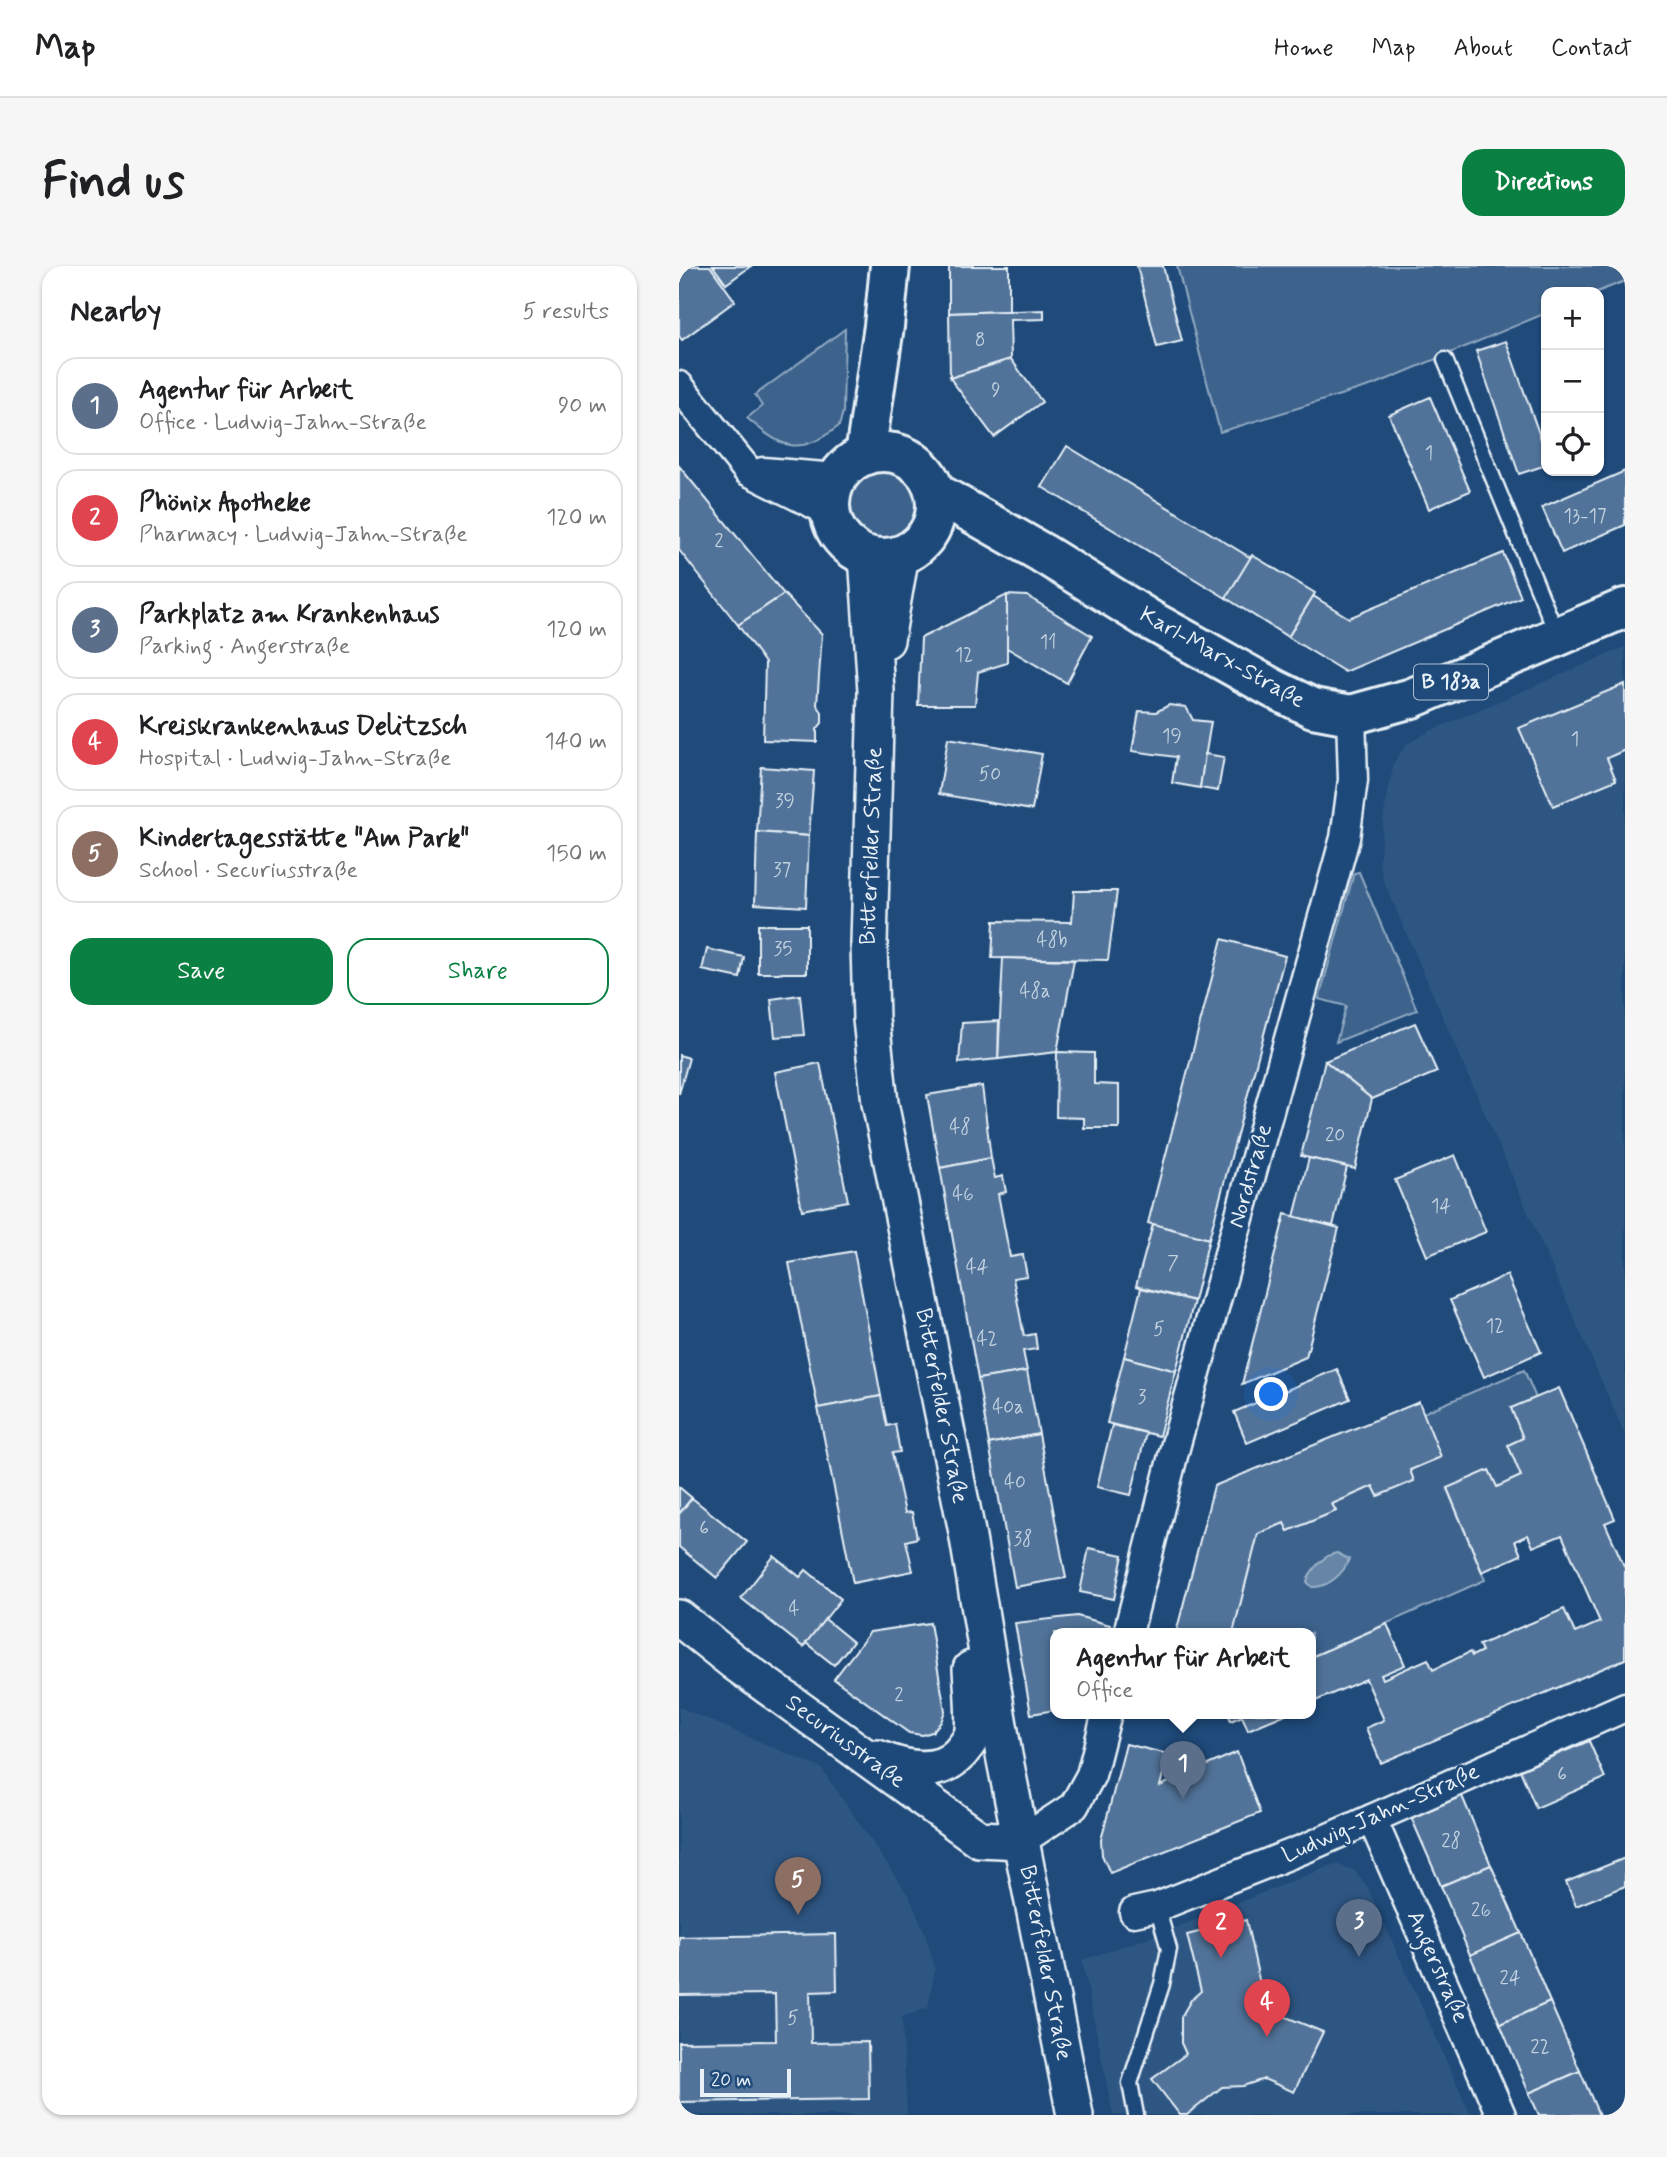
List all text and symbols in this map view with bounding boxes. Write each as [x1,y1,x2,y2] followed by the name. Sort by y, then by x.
[35,26,95,70] text: Map
[1274,33,1334,64] text: Home
[1372,33,1416,64] text: Map
[1454,33,1513,64] text: About
[1551,33,1632,64] text: Contact
[1462,149,1625,216] button: Directions
[42,150,185,215] text: Find us
[1541,287,1604,476] map controls
[1541,287,1604,350] button: +
[70,292,161,331] text: Nearby
[523,297,609,327] text: 5 results
[975,328,985,353] house number: 8
[1541,350,1604,413] button: −
[139,374,353,408] text: Agentur für Arbeit
[991,378,1001,403] house number: 9
[90,391,100,421] text: 1
[558,391,607,421] text: 90 m
[139,408,427,438] text: Office · Ludwig-Jahn-Straße
[1541,413,1604,476] button: locate
[1425,441,1433,466] house number: 1
[139,486,311,520] text: Phönix Apotheke
[89,503,101,533] text: 2
[546,503,607,533] text: 120 m
[1563,504,1607,529] house number: 13-17
[139,520,468,550] text: Pharmacy · Ludwig-Jahn-Straße
[714,529,724,554] house number: 2
[139,598,440,632] text: Parkplatz am Krankenhaus
[1134,600,1310,716] street label: Karl-Marx-Straße
[90,615,100,645] text: 3
[546,615,607,645] text: 120 m
[1040,630,1056,655] house number: 11
[139,632,350,662] text: Parking · Angerstraße
[955,643,973,668] house number: 12
[1414,664,1488,700] road number: B 183a
[139,710,467,744] text: Kreiskrankenhaus Delitzsch
[1162,724,1182,749] house number: 19
[88,727,102,757] text: 4
[544,727,607,757] text: 140 m
[1571,727,1579,752] house number: 1
[139,744,451,774] text: Hospital · Ludwig-Jahn-Straße
[854,746,890,946] street label: Bitterfelder Straße
[979,762,1001,787] house number: 50
[775,789,795,814] house number: 39
[139,822,469,856] text: Kindertagesstätte "Am Park"
[88,839,102,869] text: 5
[546,839,607,869] text: 150 m
[139,856,358,886] text: School · Securiusstraße
[773,858,791,883] house number: 37
[1037,928,1067,953] house number: 48b
[774,937,792,962] house number: 35
[70,938,333,1005] button: Save
[347,938,609,1005] button: Share
[1019,979,1051,1004] house number: 48a
[949,1115,971,1140] house number: 48
[1222,1121,1280,1231] street label: Nordstraße
[1325,1123,1345,1148] house number: 20
[952,1182,974,1207] house number: 46
[1431,1194,1451,1219] house number: 14
[1167,1251,1179,1276] house number: 7
[966,1255,988,1280] house number: 44
[907,1306,975,1506] street label: Bitterfelder Straße
[1486,1314,1504,1339] house number: 12
[1153,1317,1165,1342] house number: 5
[976,1327,998,1352] house number: 42
[1254,1377,1288,1411] your location
[1138,1385,1147,1410] house number: 3
[992,1395,1024,1420] house number: 40a
[1004,1470,1026,1495] house number: 40
[699,1516,709,1541] house number: 6
[1013,1527,1033,1552] house number: 38
[788,1597,800,1622] house number: 4
[1050,1628,1316,1719] popup
[1076,1642,1290,1676] text: Agentur für Arbeit
[1076,1676,1133,1706] text: Office
[894,1683,904,1708] house number: 2
[779,1688,911,1796] street label: Securiusstraße
[1160,1741,1206,1799] pin: 1
[1278,1757,1484,1871] street label: Ludwig-Jahn-Straße
[1557,1762,1567,1787] house number: 6
[1441,1829,1461,1854] house number: 28
[775,1857,821,1915] pin: 5
[1011,1863,1079,2063] street label: Bitterfelder Straße
[1471,1898,1491,1923] house number: 26
[1336,1899,1382,1957] pin: 3
[1198,1900,1244,1958] pin: 2
[1397,1906,1475,2029] street label: Angerstraße
[1500,1966,1520,1991] house number: 24
[1244,1979,1290,2037] pin: 4
[787,2006,799,2031] house number: 5
[1530,2035,1550,2060] house number: 22
[700,2066,791,2098] scale bar
[711,2068,751,2093] text: 20 m

